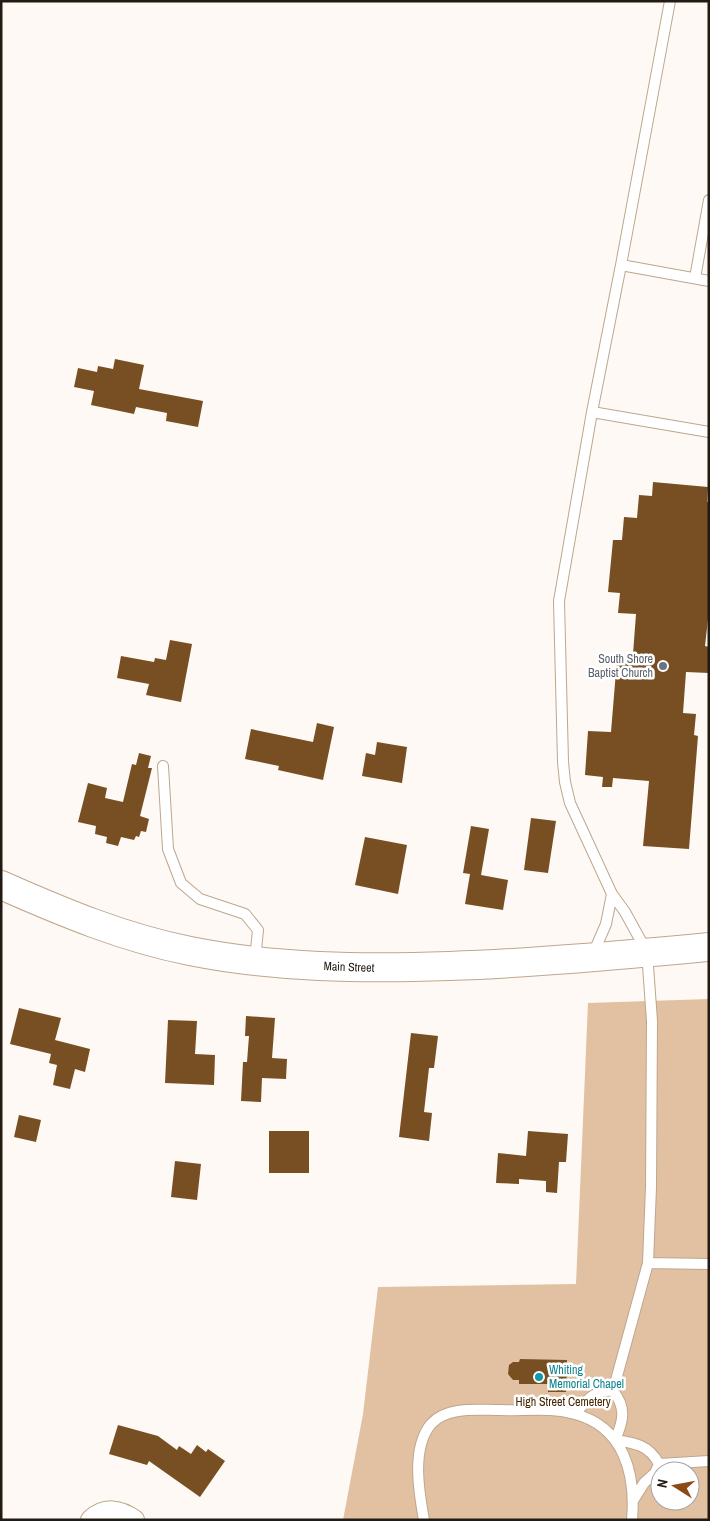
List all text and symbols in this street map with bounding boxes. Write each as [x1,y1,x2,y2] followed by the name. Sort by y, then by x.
[588,651,653,681] place label: South Shore Baptist Church
[657,660,669,672] marker: South Shore Baptist Church
[323,958,375,976] street label: Main Street
[549,1362,624,1392] place label: Whiting Memorial Chapel
[533,1371,545,1383] marker: Whiting Memorial Chapel
[515,1394,611,1410] park label: High Street Cemetery
[650,1461,700,1511] north arrow
[653,1478,672,1489] text: N

